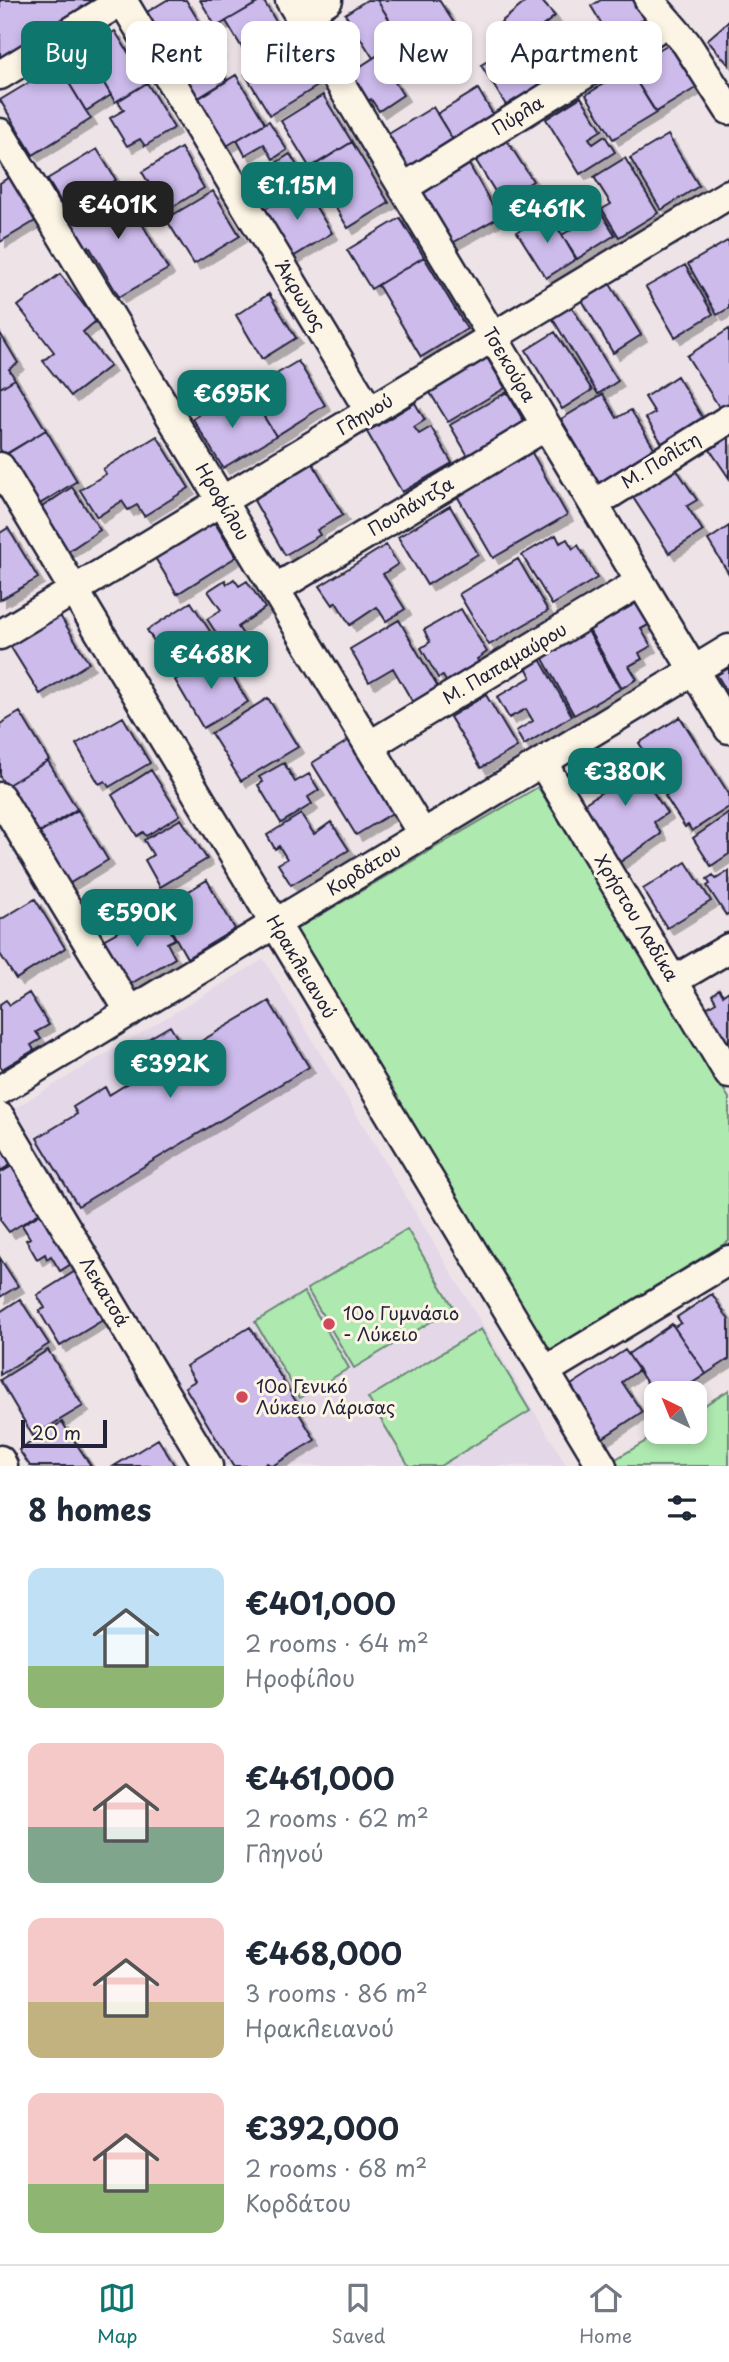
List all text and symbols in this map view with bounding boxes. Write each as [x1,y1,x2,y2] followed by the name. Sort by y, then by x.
[21,21,112,84] chip: Buy
[126,21,227,84] chip: Rent
[241,21,360,84] chip: Filters
[374,21,472,84] chip: New
[486,21,662,84] chip: Apartment
[486,88,548,141] street label: Πύρλα
[240,162,354,222] pin: €1.15M
[257,167,337,202] text: €1.15M
[69,182,167,241] pin: €401K
[79,186,157,221] text: €401K
[498,186,596,245] pin: €461K
[508,190,586,225] text: €461K
[269,254,333,336] street label: Άκρωνος
[477,322,543,407] street label: Τσεκούρα
[183,370,281,430] pin: €695K
[193,375,271,410] text: €695K
[331,386,398,441] street label: Γληνού
[615,425,705,495] street label: Μ. Πολίτη
[190,457,257,545] street label: Ηροφίλου
[362,469,458,542] street label: Πουλάντζα
[437,615,571,711] street label: Μ. Παπαμαύρου
[162,632,260,691] pin: €468K
[170,636,252,671] text: €468K
[576,748,674,808] pin: €380K
[584,753,666,788] text: €380K
[321,836,406,902] street label: Κορδάτου
[589,848,686,986] street label: Χρήστου Λαδίκα
[88,890,186,949] pin: €590K
[97,894,177,929] text: €590K
[261,909,344,1023] street label: Ηρακλειανού
[121,1040,219,1100] pin: €392K
[130,1045,210,1080] text: €392K
[74,1251,137,1331] street label: Λεκατσά
[343,1299,459,1347] place label: 10ο Γυμνάσιο - Λύκειο
[321,1316,337,1332] marker: 10ο Γυμνάσιο - Λύκειο
[256,1372,395,1420] place label: 10ο Γενικό Λύκειο Λάρισας
[644,1381,707,1444] north arrow
[644,1381,707,1444] map controls
[234,1389,250,1405] marker: 10ο Γενικό Λύκειο Λάρισας
[21,1417,107,1449] scale bar
[32,1418,81,1446] text: 20 m
[28,1486,151,1531] text: 8 homes
[663,1489,701,1527] icon: filters
[245,1580,396,1625] text: €401,000
[84,1596,168,1680] icon: home
[245,1625,429,1660] text: 2 rooms · 64 m²
[245,1660,355,1695] text: Ηροφίλου
[245,1755,395,1800] text: €461,000
[84,1771,168,1855] icon: home
[245,1800,429,1835] text: 2 rooms · 62 m²
[245,1835,324,1870] text: Γληνού
[245,1930,402,1975] text: €468,000
[84,1946,168,2030] icon: home
[245,1975,428,2010] text: 3 rooms · 86 m²
[245,2010,394,2045] text: Ηρακλειανού
[245,2105,399,2150] text: €392,000
[84,2121,168,2205] icon: home
[245,2150,427,2185] text: 2 rooms · 68 m²
[245,2185,351,2220] text: Κορδάτου
[97,2279,138,2349] tab: Map
[331,2279,385,2349] tab: Saved
[579,2279,632,2349] tab: Home

